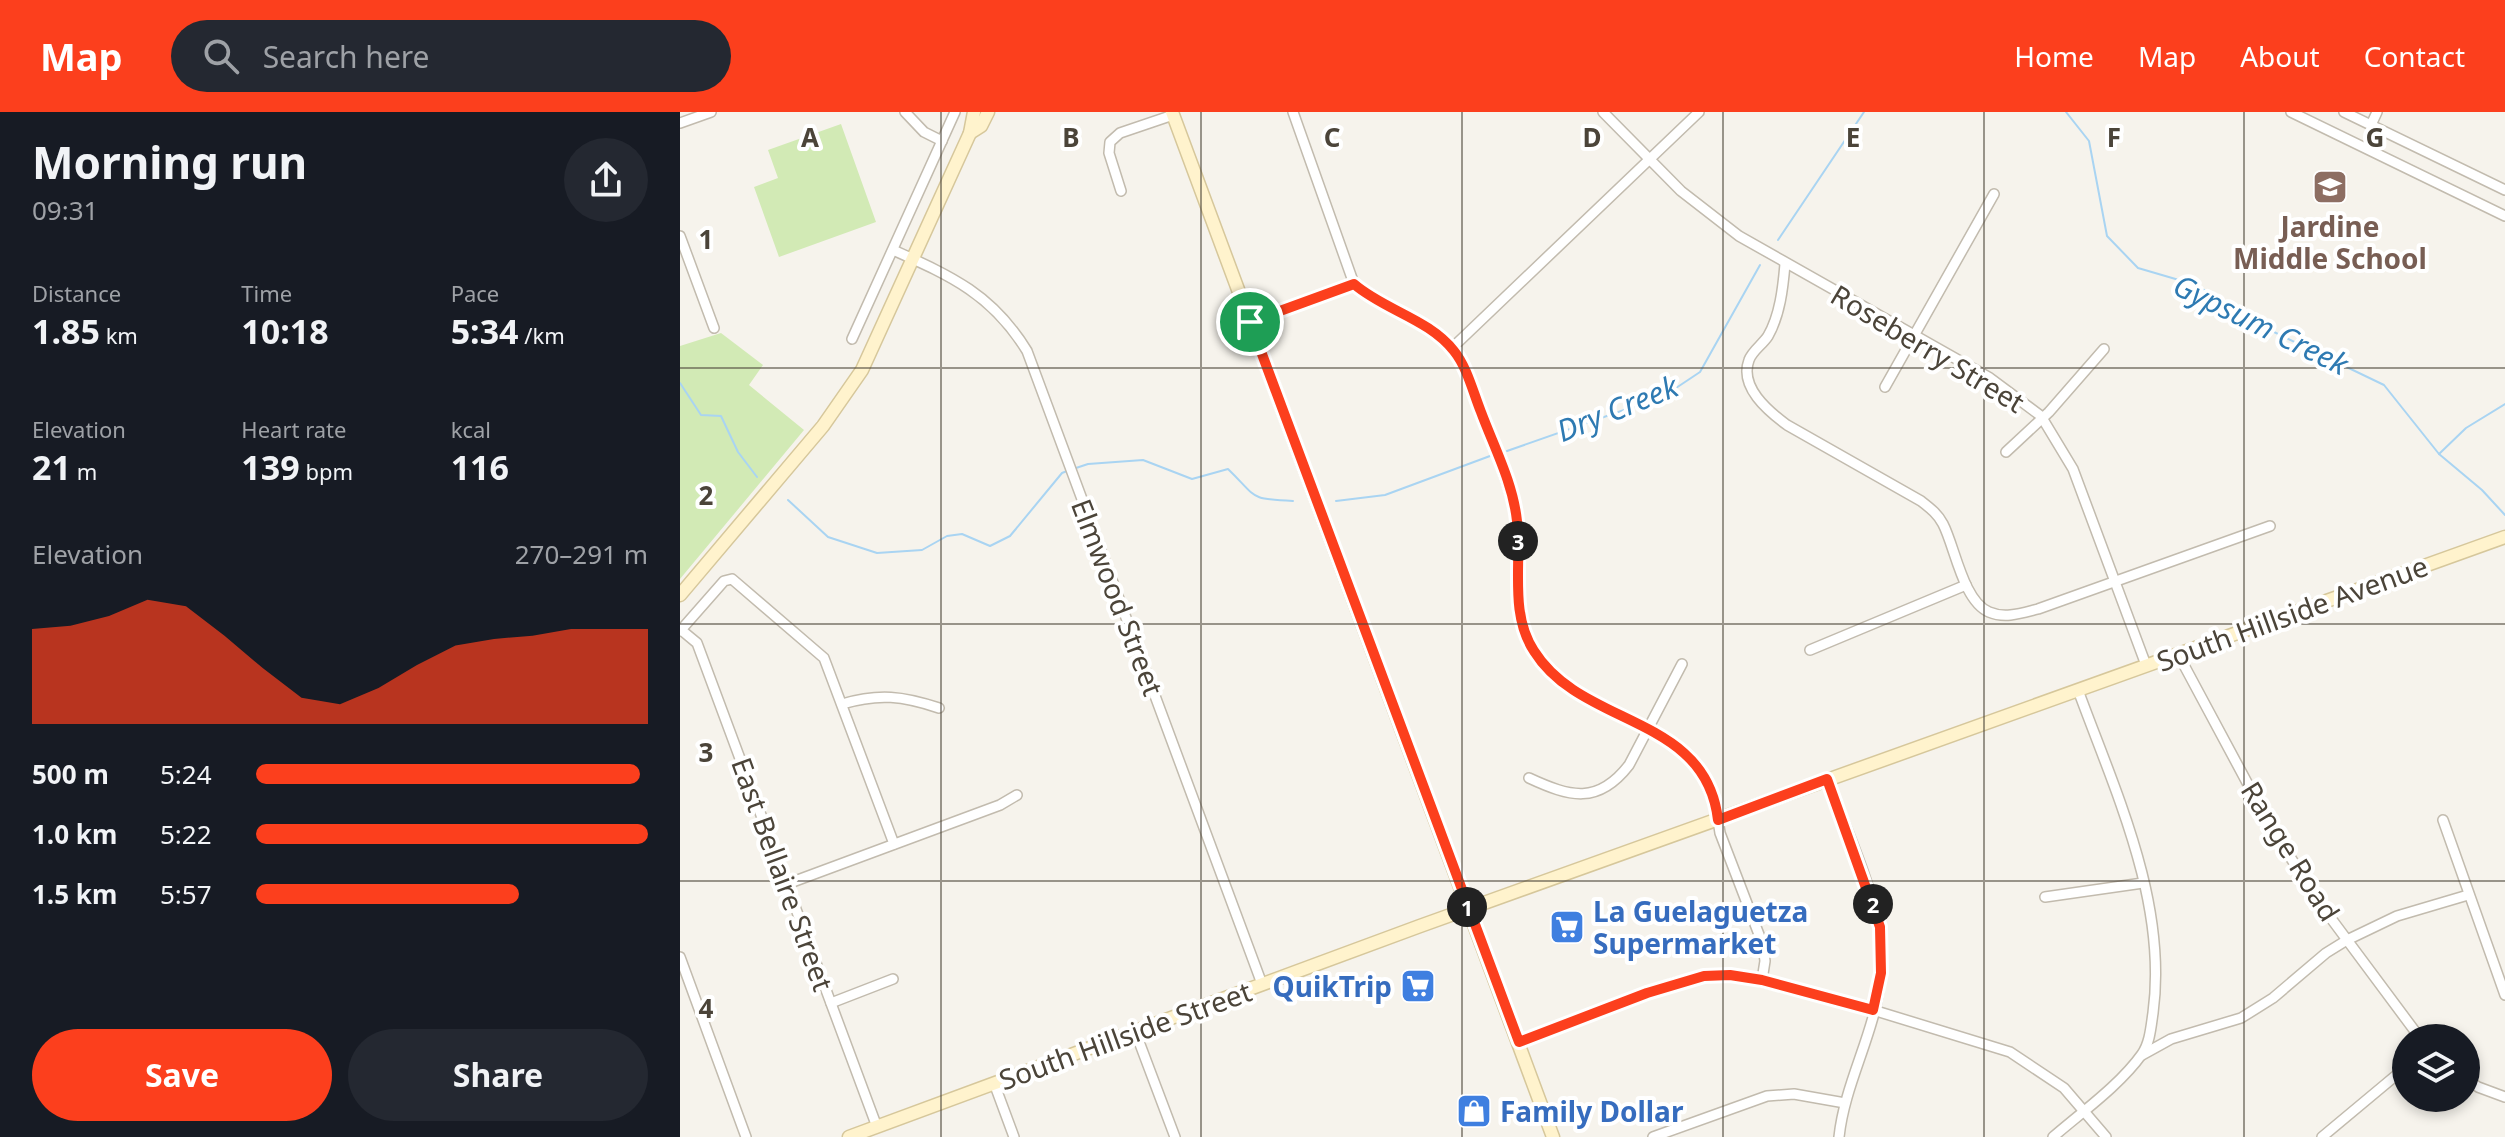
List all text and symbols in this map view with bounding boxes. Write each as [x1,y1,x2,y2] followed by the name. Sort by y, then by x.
[171,20,731,92] search box
[40,30,123,82] text: Map
[199,34,243,78] icon: search
[263,36,430,77] text: Search here
[2014,37,2094,75] text: Home
[2138,37,2196,75] text: Map
[2240,37,2320,75] text: About
[2364,37,2465,75] text: Contact
[801,119,819,155] text: A
[1062,119,1080,155] text: B
[1324,119,1340,155] text: C
[1582,119,1602,155] text: D
[1846,119,1860,155] text: E
[2107,119,2121,155] text: F
[2366,119,2384,155] text: G
[32,132,307,192] text: Morning run
[564,138,648,222] button: share
[2311,168,2349,206] school or university icon: Jardine Middle School
[32,192,98,228] text: 09:31
[2233,207,2427,277] place label: Jardine Middle School
[699,221,713,257] text: 1
[2167,264,2356,385] water label: Gypsum Creek
[1824,275,2032,421] street label: Roseberry Street
[32,278,121,308] text: Distance
[241,278,292,308] text: Time
[451,278,499,308] text: Pace
[1216,288,1284,356] pin
[1228,300,1272,344] icon: arrive
[32,308,100,354] text: 1.85
[241,308,329,354] text: 10:18
[451,308,519,354] text: 5:34
[100,320,138,350] text: km
[519,320,565,350] text: /km
[1550,365,1685,451] water label: Dry Creek
[32,414,126,444] text: Elevation
[241,414,346,444] text: Heart rate
[451,414,491,444] text: kcal
[32,444,71,490] text: 21
[241,444,300,490] text: 139
[451,444,509,490] text: 116
[71,456,97,486] text: m
[300,456,353,486] text: bpm
[699,477,714,513] text: 2
[1063,493,1173,701] street label: Elmwood Street
[1498,521,1538,561] pin: 3
[1512,526,1524,556] text: 3
[32,536,143,572] text: Elevation
[515,536,648,572] text: 270–291 m
[2151,546,2433,680] street label: South Hillside Avenue
[699,734,713,770] text: 3
[723,752,843,996] street label: East Bellaire Street
[32,756,109,792] text: 500 m
[160,756,212,792] text: 5:24
[2233,774,2349,928] street label: Range Road
[32,816,117,852] text: 1.0 km
[160,816,212,852] text: 5:22
[32,876,117,912] text: 1.5 km
[160,876,212,912] text: 5:57
[1853,884,1893,924] pin: 2
[1447,887,1487,927] pin: 1
[1867,889,1879,919] text: 2
[1461,892,1473,922] text: 1
[1593,892,1808,962] place label: La Guelaguetza Supermarket
[1548,908,1586,946] supermarket icon: La Guelaguetza Supermarket
[1273,967,1392,1005] place label: QuikTrip
[1399,967,1437,1005] supermarket icon: QuikTrip
[994,972,1256,1098] street label: South Hillside Street
[699,990,714,1026] text: 4
[2392,1024,2480,1112] map controls
[2392,1024,2480,1112] button: layers
[32,1029,332,1121] button: Save
[348,1029,648,1121] button: Share
[1455,1092,1493,1130] shop icon: Family Dollar
[1500,1092,1684,1130] place label: Family Dollar

